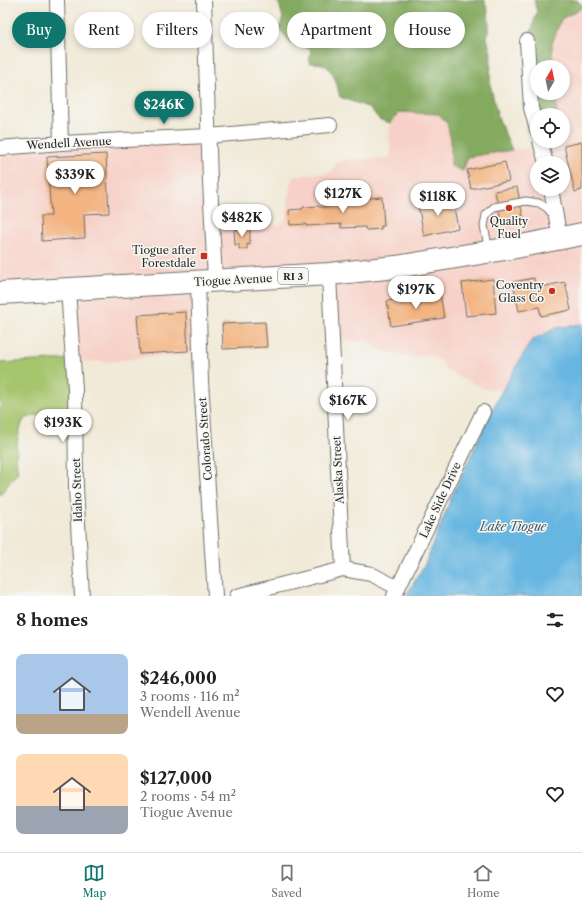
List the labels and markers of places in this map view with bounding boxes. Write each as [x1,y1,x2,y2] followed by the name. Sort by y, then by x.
[136,91,192,125] pin: $246K
[47,161,103,195] pin: $339K
[315,180,371,214] pin: $127K
[410,183,466,217] pin: $118K
[504,203,514,213] marker: Quality Fuel
[214,204,270,238] pin: $482K
[490,214,529,241] place label: Quality Fuel
[132,243,196,270] place label: Tiogue after Forestdale
[199,251,209,261] marker: Tiogue after Forestdale
[388,276,444,310] pin: $197K
[496,278,545,305] place label: Coventry Glass Co
[547,286,557,296] marker: Coventry Glass Co
[320,387,376,421] pin: $167K
[35,409,91,443] pin: $193K

